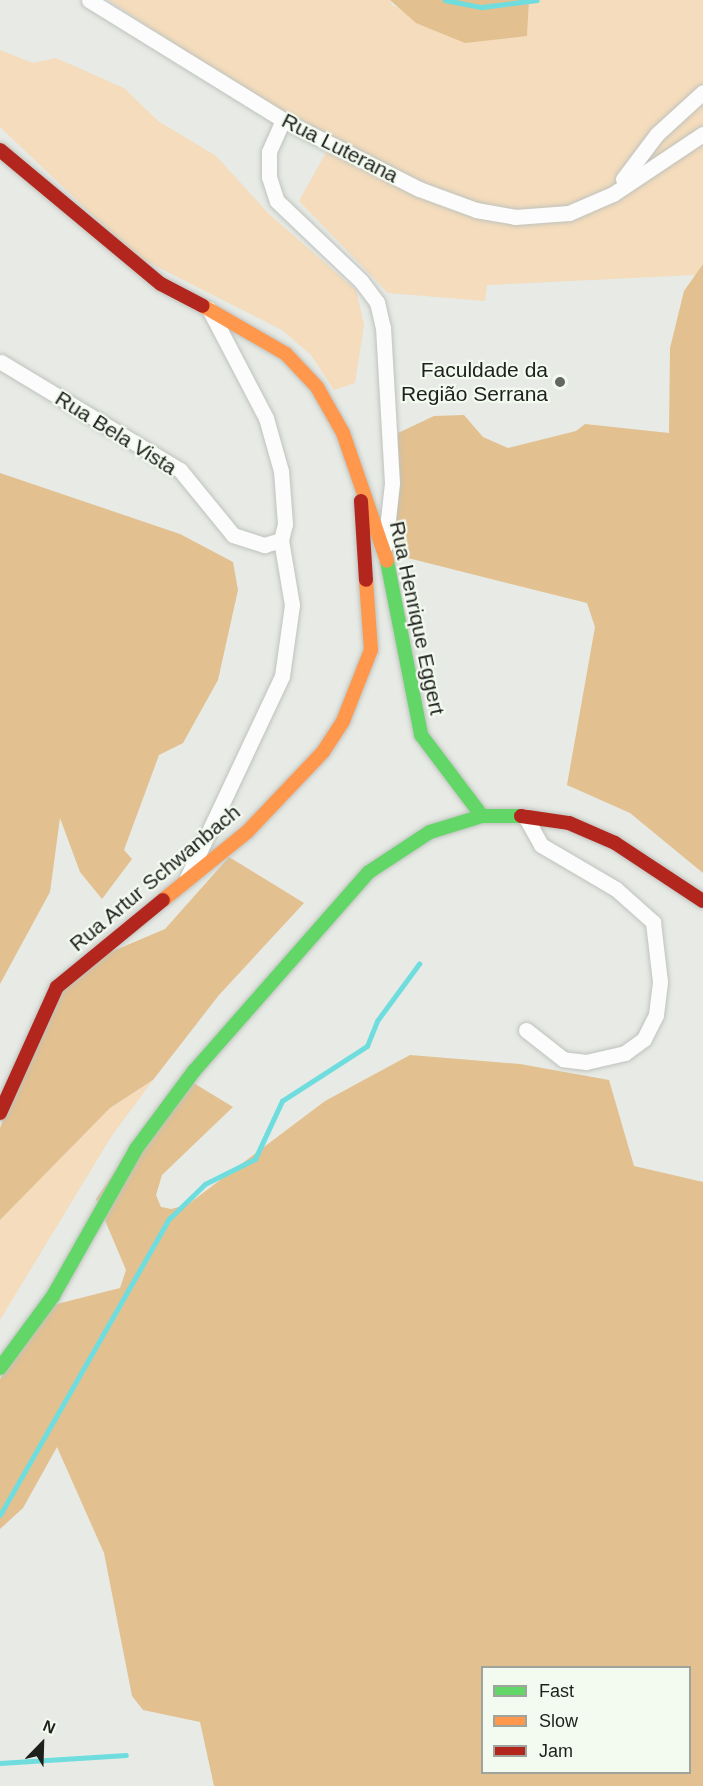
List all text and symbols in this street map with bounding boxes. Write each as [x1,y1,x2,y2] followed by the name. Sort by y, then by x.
[278,108,402,188] street label: Rua Luterana
[401,357,548,407] place label: Faculdade da Região Serrana
[553,375,567,389] marker: Faculdade da Região Serrana
[51,386,181,480] street label: Rua Bela Vista
[384,519,450,717] street label: Rua Henrique Eggert
[64,799,246,957] street label: Rua Artur Schwanbach
[481,1666,691,1774] legend
[539,1681,574,1701] text: Fast
[539,1711,578,1731] text: Slow
[12,1714,72,1774] north arrow
[41,1717,58,1737] text: N
[539,1741,573,1761] text: Jam

